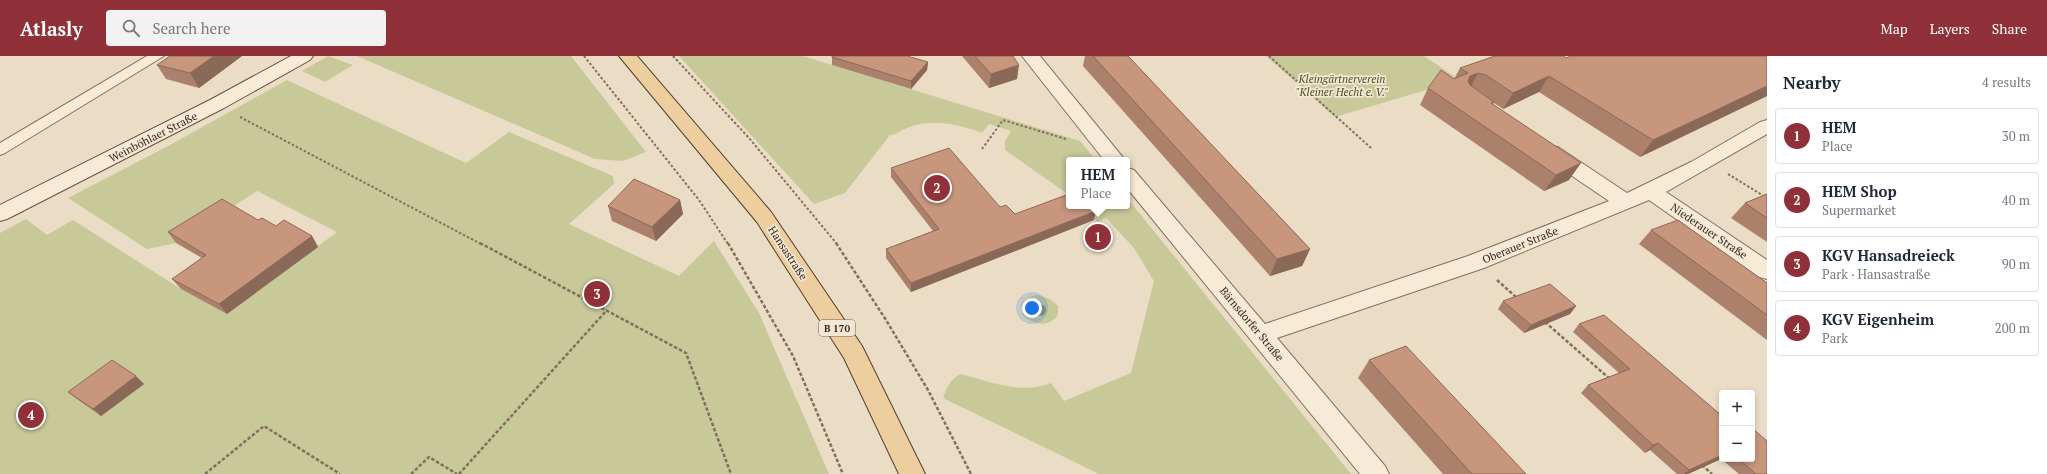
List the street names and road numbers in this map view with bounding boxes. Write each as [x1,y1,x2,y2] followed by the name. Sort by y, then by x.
[107,109,200,165] street label: Weinböhlaer Straße
[1668,200,1750,262] street label: Niederauer Straße
[765,223,811,283] street label: Hansastraße
[1480,223,1560,267] street label: Oberauer Straße
[1217,284,1287,364] street label: Bärnsdorfer Straße
[819,320,855,336] road number: B 170

